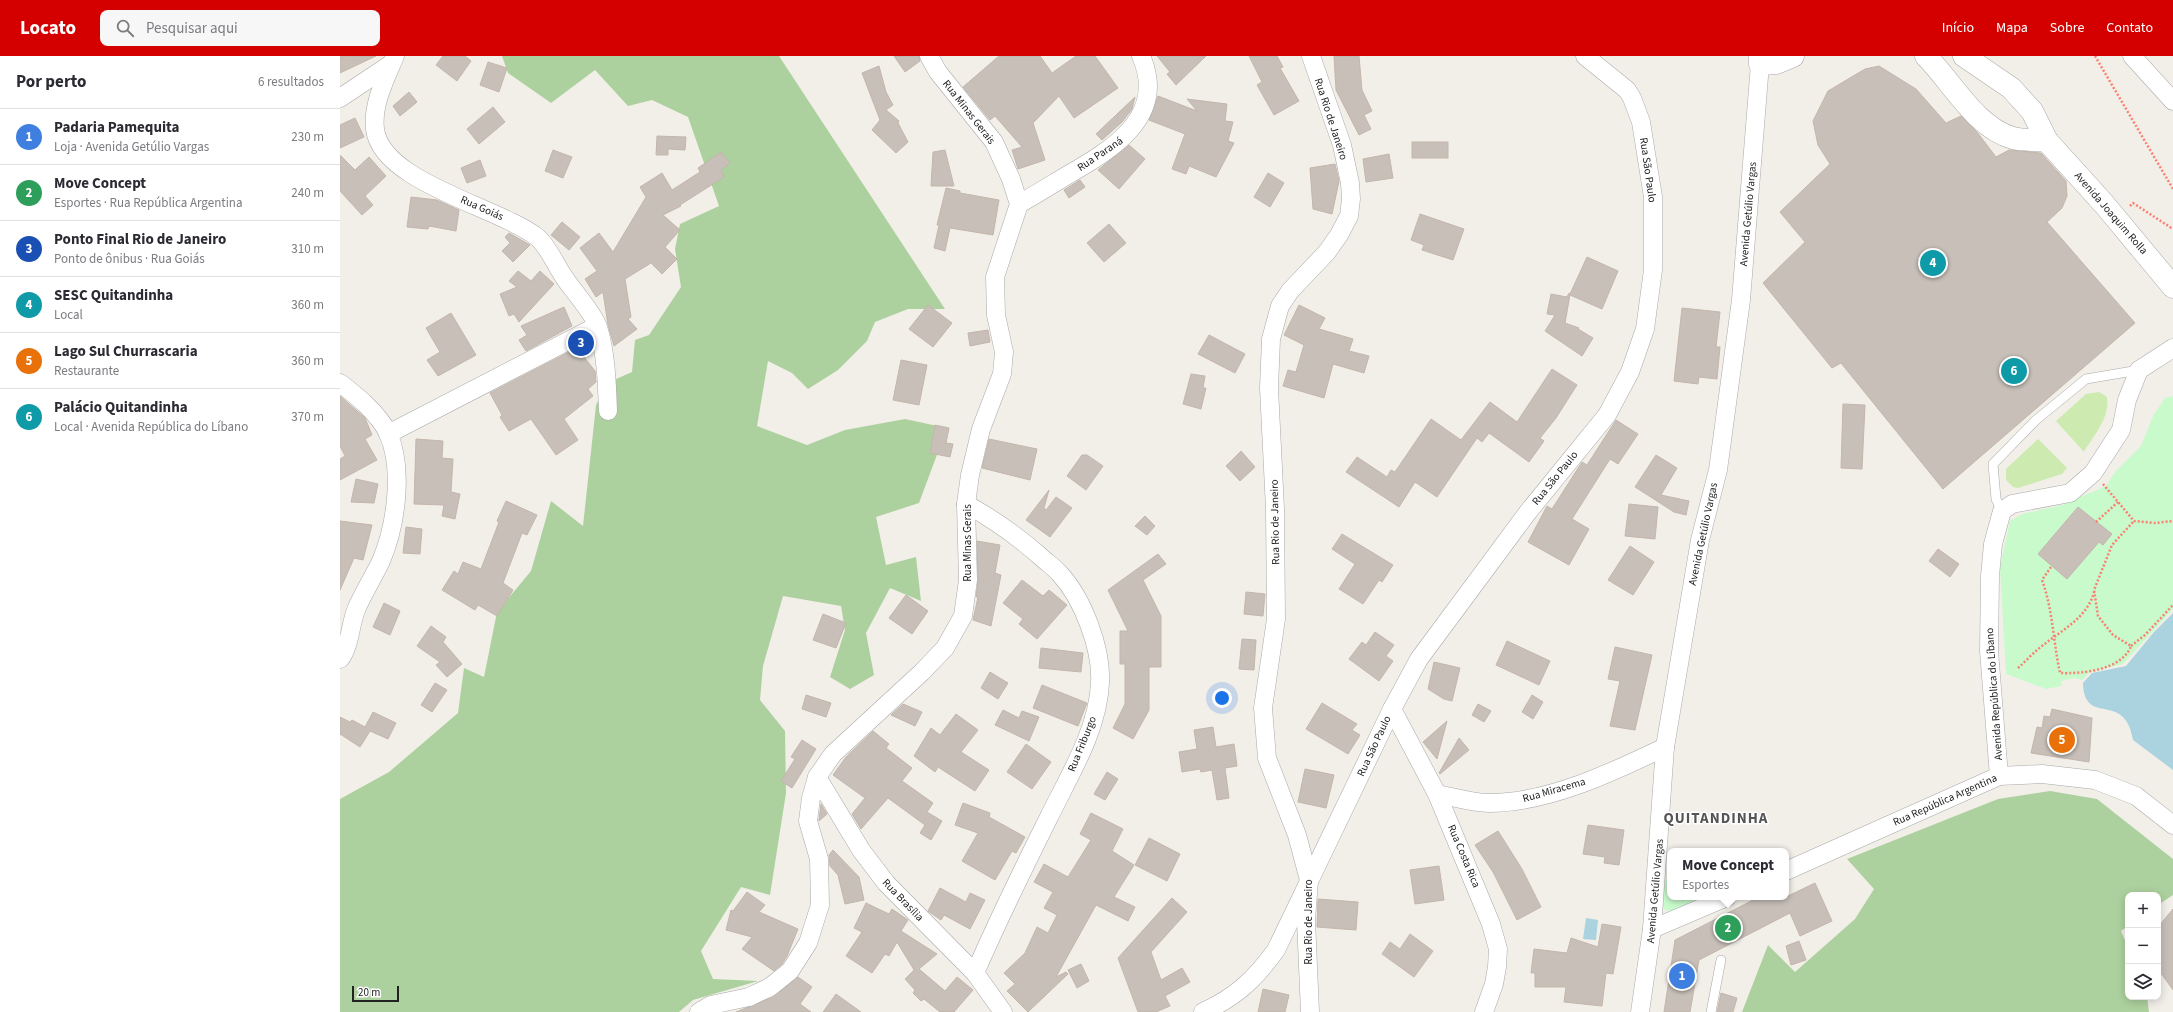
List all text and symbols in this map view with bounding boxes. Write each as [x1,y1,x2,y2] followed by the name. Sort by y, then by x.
[100,10,380,46] search box
[20,15,76,42] text: Locato
[114,17,136,39] icon: search
[146,18,238,39] text: Pesquisar aqui
[1942,18,1974,38] text: Início
[1996,18,2028,38] text: Mapa
[2050,18,2084,38] text: Sobre
[2106,18,2153,38] text: Contato
[16,70,86,94] text: Por perto
[258,73,324,91] text: 6 resultados
[1311,76,1351,162] street label: Rua Rio de Janeiro
[939,77,999,148] street label: Rua Minas Gerais
[54,117,179,138] text: Padaria Pamequita
[26,128,32,146] text: 1
[291,128,324,146] text: 230 m
[1074,133,1126,175] street label: Rua Paraná
[1636,136,1660,204] street label: Rua São Paulo
[54,138,209,156] text: Loja · Avenida Getúlio Vargas
[1736,161,1760,267] street label: Avenida Getúlio Vargas
[2071,168,2151,258] street label: Avenida Joaquim Rolla
[54,173,146,194] text: Move Concept
[26,184,32,202] text: 2
[291,184,324,202] text: 240 m
[458,192,506,224] street label: Rua Goiás
[54,194,243,212] text: Esportes · Rua República Argentina
[54,229,226,250] text: Ponto Final Rio de Janeiro
[26,240,32,258] text: 3
[291,240,324,258] text: 310 m
[1920,248,1946,278] pin: 4
[54,250,205,268] text: Ponto de ônibus · Rua Goiás
[54,285,173,306] text: SESC Quitandinha
[26,296,32,314] text: 4
[291,296,324,314] text: 360 m
[54,306,83,324] text: Local
[568,328,594,358] pin: 3
[54,341,198,362] text: Lago Sul Churrascaria
[26,352,32,370] text: 5
[291,352,324,370] text: 360 m
[2001,356,2027,386] pin: 6
[54,362,119,380] text: Restaurante
[54,397,188,418] text: Palácio Quitandinha
[26,408,32,426] text: 6
[291,408,324,426] text: 370 m
[54,418,248,436] text: Local · Avenida República do Líbano
[1529,448,1581,508] street label: Rua São Paulo
[1267,479,1283,565] street label: Rua Rio de Janeiro
[1685,481,1721,587] street label: Avenida Getúlio Vargas
[960,504,975,582] street label: Rua Minas Gerais
[1982,627,2006,761] street label: Avenida República do Líbano
[1212,688,1232,708] your location
[1353,713,1395,779] street label: Rua São Paulo
[1064,714,1100,774] street label: Rua Friburgo
[2049,725,2075,755] pin: 5
[1891,770,1999,830] street label: Rua República Argentina
[1521,774,1587,806] street label: Rua Miracema
[1664,808,1768,829] district label: QUITANDINHA
[1444,822,1484,890] street label: Rua Costa Rica
[1643,838,1667,944] street label: Avenida Getúlio Vargas
[1667,848,1789,900] popup
[1682,855,1774,876] text: Move Concept
[879,875,927,925] street label: Rua Brasília
[1682,876,1729,894] text: Esportes
[1301,879,1316,965] street label: Rua Rio de Janeiro
[2125,892,2161,1000] map controls
[2125,892,2161,928] button: +
[1715,913,1741,943] pin: 2
[2125,928,2161,964] button: −
[1669,961,1695,991] pin: 1
[2125,964,2161,1000] button: layers
[352,984,399,1003] scale bar
[358,985,380,1000] text: 20 m

